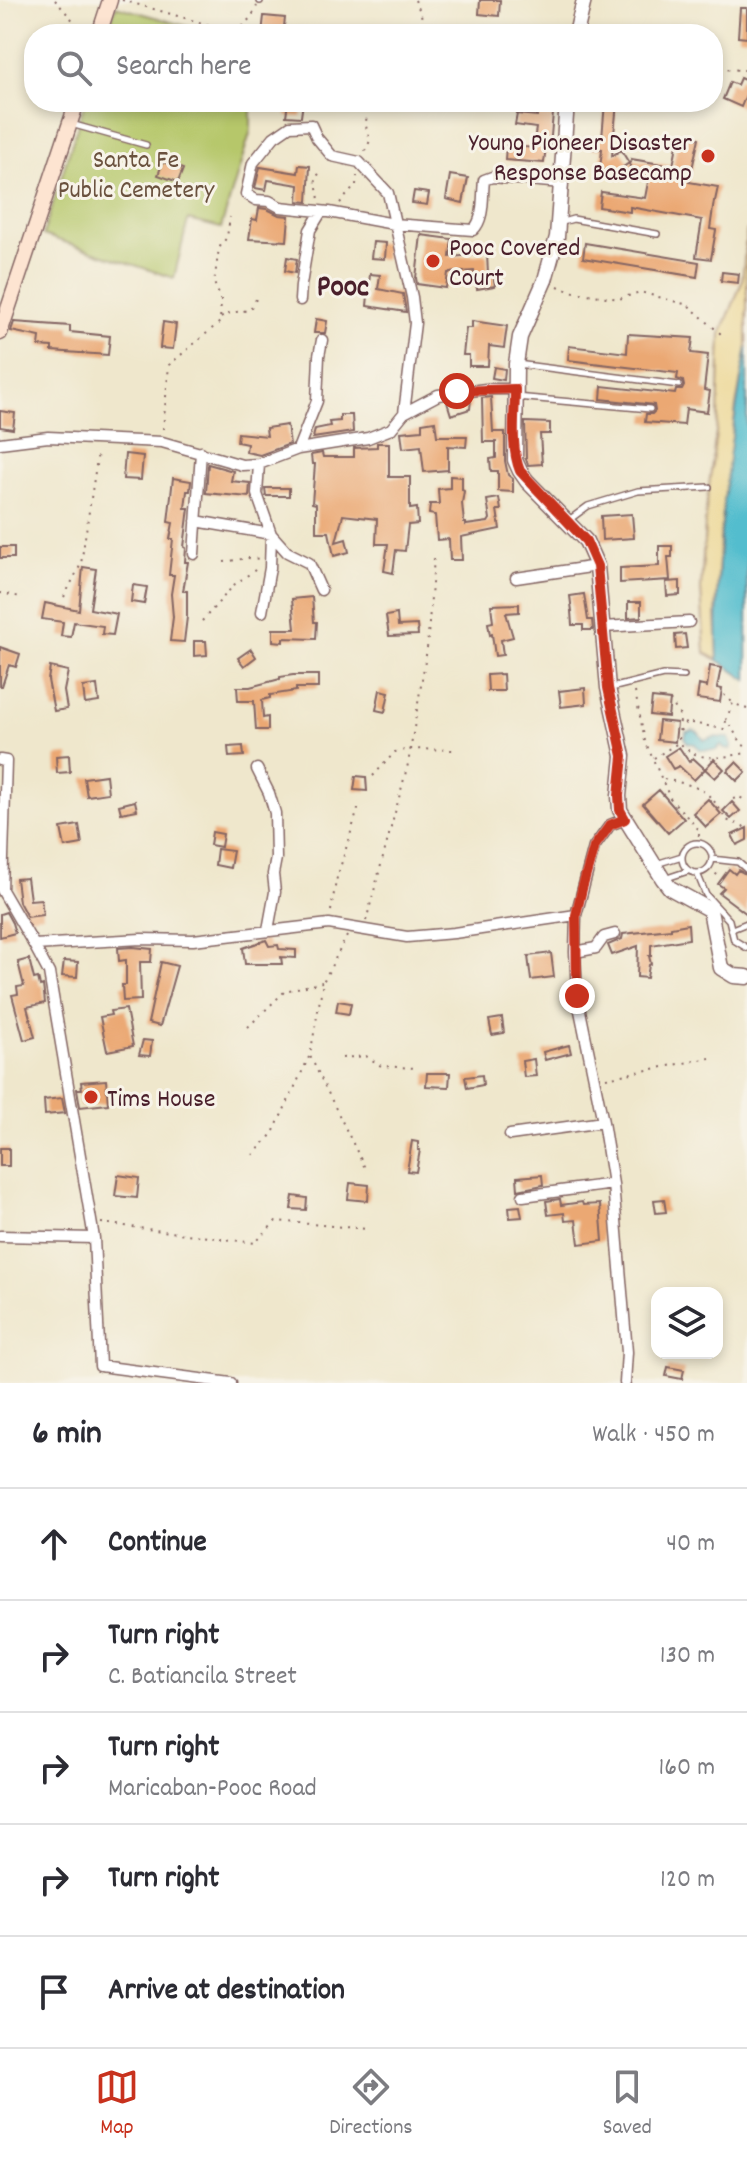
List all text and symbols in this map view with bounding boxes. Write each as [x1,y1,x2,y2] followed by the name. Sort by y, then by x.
[24,24,723,112] search box
[52,46,96,90] icon: search
[116,47,252,90] text: Search here
[469,126,692,193] place label: Young Pioneer Disaster Response Basecamp
[58,143,215,210] park label: Santa Fe Public Cemetery
[699,147,717,165] marker: Young Pioneer Disaster Response Basecamp
[449,231,580,298] place label: Pooc Covered Court
[424,252,442,270] marker: Pooc Covered Court
[317,268,369,311] district label: Pooc
[439,373,475,409] route start
[559,978,595,1014] route end
[107,1082,215,1119] place label: Tims House
[82,1088,100,1106] marker: Tims House
[651,1287,723,1359] map controls
[651,1287,723,1359] button: layers
[32,1411,102,1460] text: 6 min
[592,1417,715,1454] text: Walk · 450 m
[32,1522,76,1566] icon: ahead
[108,1523,207,1566] text: Continue
[666,1526,715,1563] text: 40 m
[108,1616,219,1659] text: Turn right
[32,1634,76,1678] icon: right
[660,1638,715,1675] text: 130 m
[108,1659,297,1696] text: C. Batiancila Street
[108,1728,219,1771] text: Turn right
[32,1746,76,1790] icon: right
[659,1750,715,1787] text: 160 m
[108,1771,317,1808] text: Maricaban-Pooc Road
[32,1858,76,1902] icon: right
[108,1859,219,1902] text: Turn right
[660,1862,715,1899] text: 120 m
[32,1970,76,2014] icon: arrive
[108,1971,345,2014] text: Arrive at destination
[95,2065,139,2144] tab: Map
[329,2065,413,2144] tab: Directions
[603,2065,652,2144] tab: Saved

